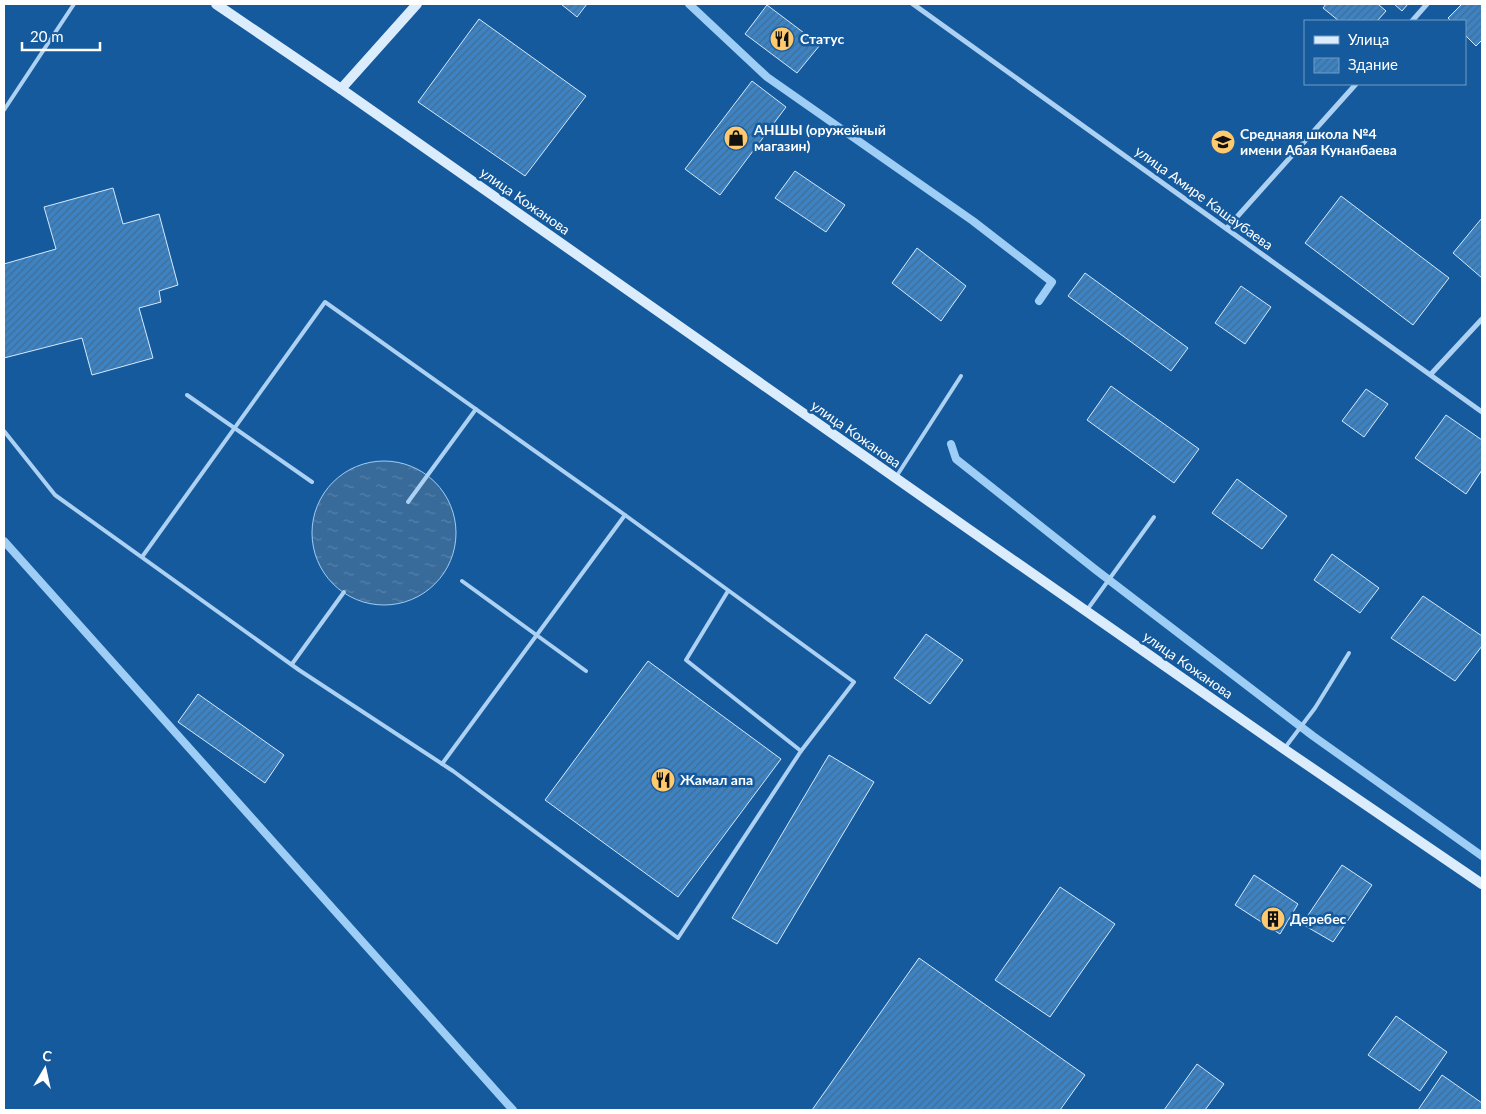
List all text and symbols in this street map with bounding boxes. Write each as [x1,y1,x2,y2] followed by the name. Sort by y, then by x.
[22,20,100,52] scale bar
[1304,20,1466,85] legend
[769,26,795,52] restaurant icon: Статус
[30,27,64,45] text: 20 m
[800,30,844,47] place label: Статус
[1348,30,1389,48] text: Улица
[1348,55,1398,73] text: Здание
[753,121,886,154] place label: АНШЫ (оружейный магазин)
[723,125,749,151] shop icon: АНШЫ (оружейный магазин)
[1240,125,1397,158] place label: Среднаяя школа №4 имени Абая Кунанбаева
[1210,129,1236,155] school or university icon: Среднаяя школа №4 имени Абая Кунанбаева
[1132,142,1277,253] street label: улица Амире Кашаубаева
[477,163,574,238] street label: улица Кожанова
[808,396,905,471] street label: улица Кожанова
[1140,627,1237,702] street label: улица Кожанова
[650,767,676,793] restaurant icon: Жамал апа
[680,771,753,788] place label: Жамал апа
[1260,906,1286,932] building icon: Деребес
[1290,910,1347,927] place label: Деребес
[20,1044,70,1094] north arrow
[41,1047,54,1065] text: С

